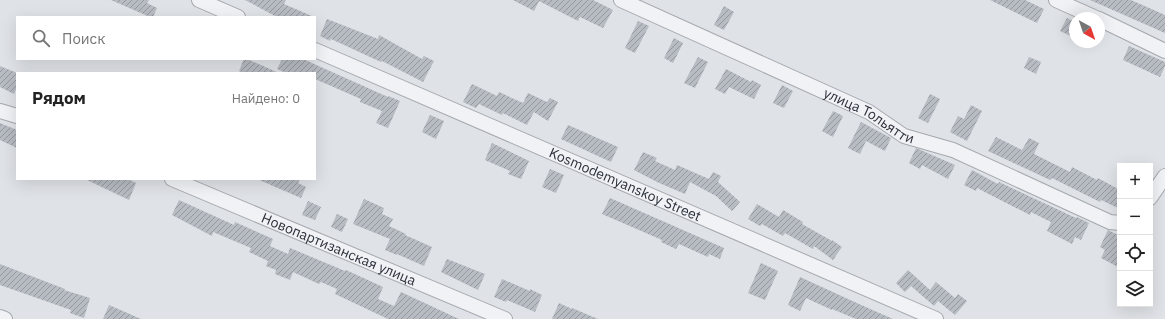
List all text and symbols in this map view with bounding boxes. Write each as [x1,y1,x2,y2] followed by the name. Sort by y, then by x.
[1069,12,1105,48] north arrow
[16,16,316,60] search box
[30,27,52,49] icon: search
[62,29,105,48] text: Поиск
[821,84,916,147] street label: улица Тольятти
[32,87,86,109] text: Рядом
[232,90,300,107] text: Найдено: 0
[546,144,704,225] street label: Kosmodemyanskoy Street
[1117,163,1153,307] map controls
[1117,163,1153,199] button: +
[1117,199,1153,235] button: −
[259,209,419,290] street label: Новопартизанская улица
[1117,235,1153,271] button: locate
[1117,271,1153,307] button: layers

